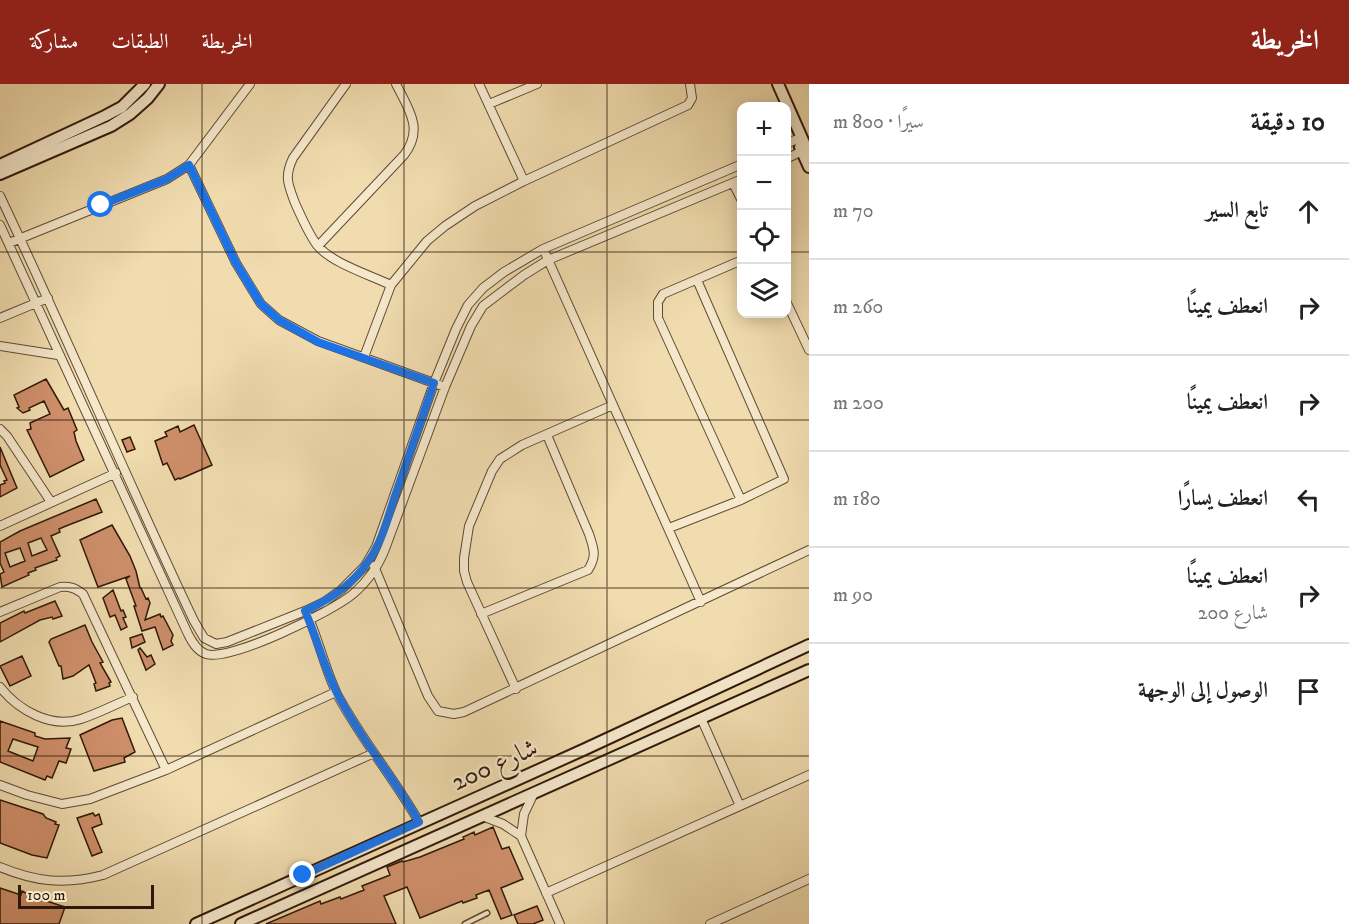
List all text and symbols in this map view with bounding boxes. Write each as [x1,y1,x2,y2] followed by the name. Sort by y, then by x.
[1251,23,1319,58] text: الخريطة
[30,29,78,55] text: مشاركة
[111,29,168,55] text: الطبقات
[201,29,253,55] text: الخريطة
[737,102,791,318] map controls
[737,102,791,156] button: +
[1251,106,1325,139] text: 10 دقيقة
[833,110,924,135] text: سيرًا · 800 m
[737,156,791,210] button: −
[87,191,113,217] route start
[1292,195,1325,228] icon: ahead
[1206,197,1268,224] text: تابع السير
[833,199,874,224] text: 70 m
[737,210,791,264] button: locate
[737,264,791,318] button: layers
[1292,291,1325,324] icon: right
[1187,293,1268,320] text: انعطف يمينًا
[833,295,883,320] text: 260 m
[1292,387,1325,420] icon: right
[1187,389,1268,416] text: انعطف يمينًا
[833,391,884,416] text: 200 m
[1292,483,1325,516] icon: left
[1178,485,1268,512] text: انعطف يسارًا
[833,487,880,512] text: 180 m
[1187,563,1268,590] text: انعطف يمينًا
[1292,579,1325,612] icon: right
[833,583,873,608] text: 90 m
[1198,601,1268,626] text: شارع 200
[1292,675,1325,708] icon: arrive
[1138,677,1268,704] text: الوصول إلى الوجهة
[446,732,545,803] street label: شارع 200
[289,861,315,887] route end
[18,882,154,910] scale bar
[27,885,66,905] text: 100 m

